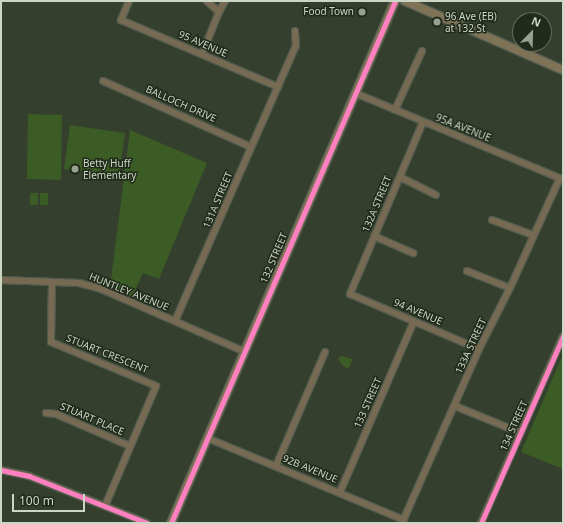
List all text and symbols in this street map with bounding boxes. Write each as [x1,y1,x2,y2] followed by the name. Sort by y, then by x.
[303,6,354,18] place label: Food Town
[357,7,367,17] marker: Food Town
[445,10,497,34] place label: 96 Ave (EB) at 132 St
[512,12,552,52] north arrow
[529,13,544,30] text: N
[432,17,442,27] marker: 96 Ave (EB) at 132 St
[177,28,229,60] street label: 95 AVENUE
[144,83,218,125] street label: BALLOCH DRIVE
[434,111,492,145] street label: 95A AVENUE
[83,157,136,180] place label: Betty Huff Elementary
[70,164,80,174] marker: Betty Huff Elementary
[201,170,235,230] street label: 131A STREET
[360,174,394,234] street label: 132A STREET
[258,231,290,285] street label: 132 STREET
[87,271,171,313] street label: HUNTLEY AVENUE
[392,296,444,328] street label: 94 AVENUE
[453,316,489,376] street label: 133A STREET
[64,332,150,376] street label: STUART CRESCENT
[352,376,384,430] street label: 133 STREET
[498,399,530,453] street label: 134 STREET
[58,400,126,438] street label: STUART PLACE
[281,452,339,486] street label: 92B AVENUE
[14,486,87,512] scale bar
[19,492,54,509] text: 100 m

